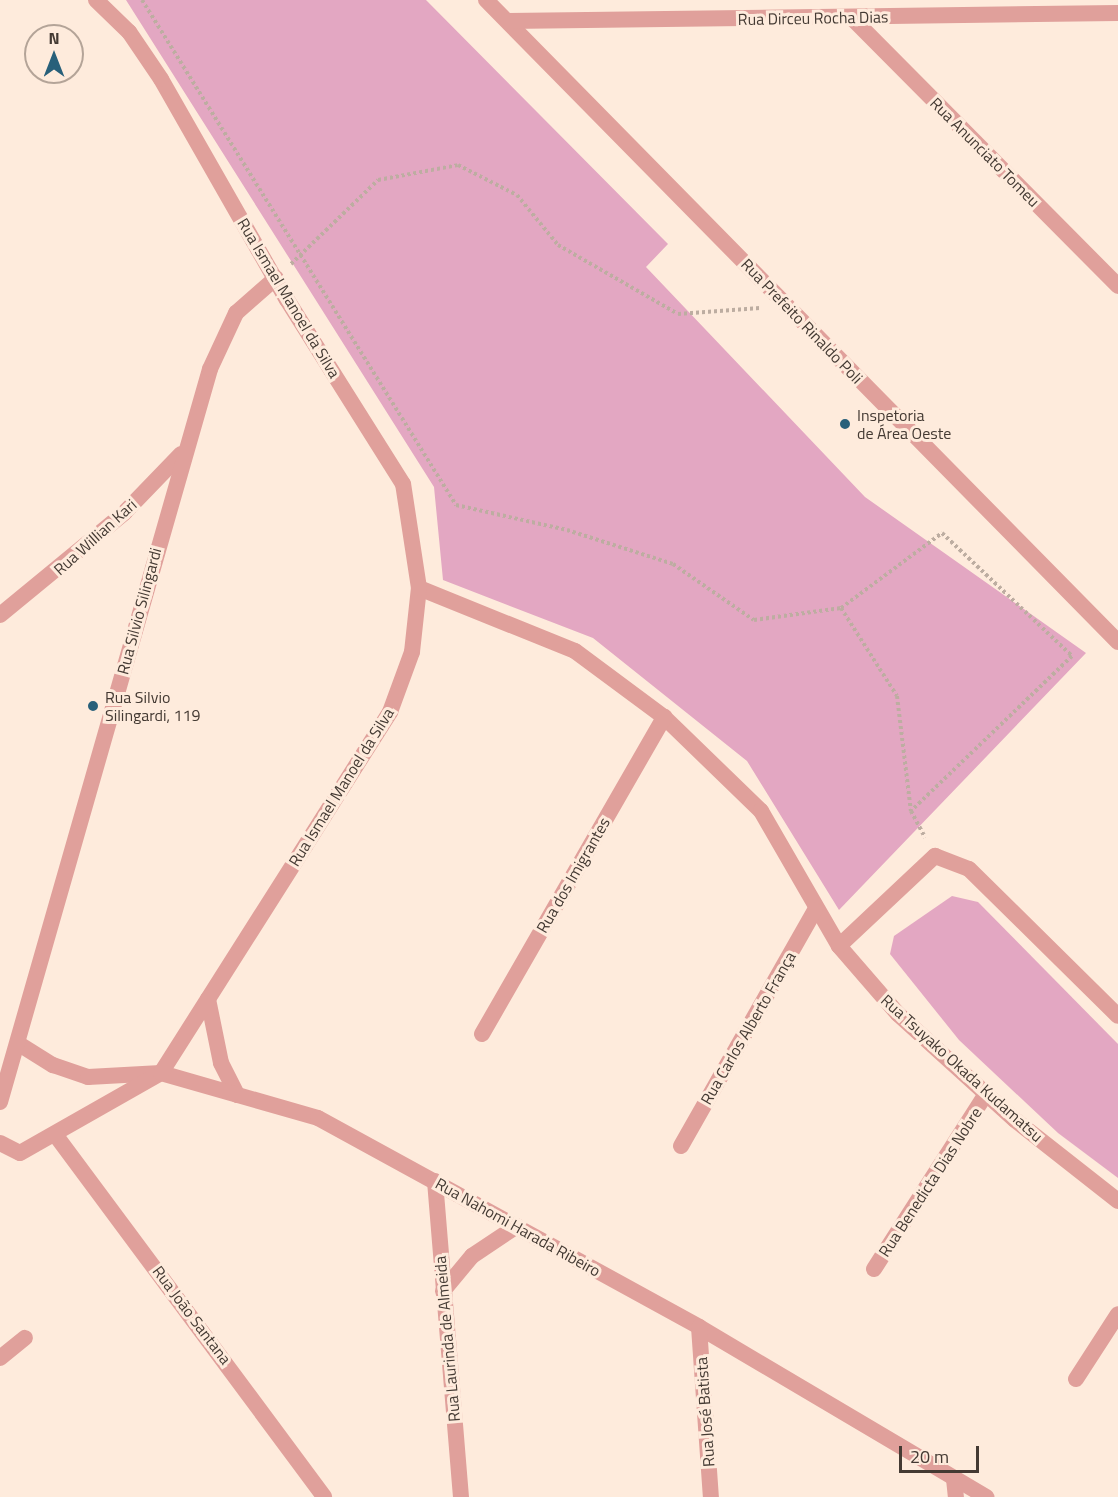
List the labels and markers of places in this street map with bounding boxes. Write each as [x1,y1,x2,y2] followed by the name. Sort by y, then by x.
[857,405,951,443] place label: Inspetoria de Área Oeste
[838,417,852,431] marker: Inspetoria de Área Oeste
[105,687,200,725] place label: Rua Silvio Silingardi, 119
[86,699,100,713] marker: Rua Silvio Silingardi, 119

